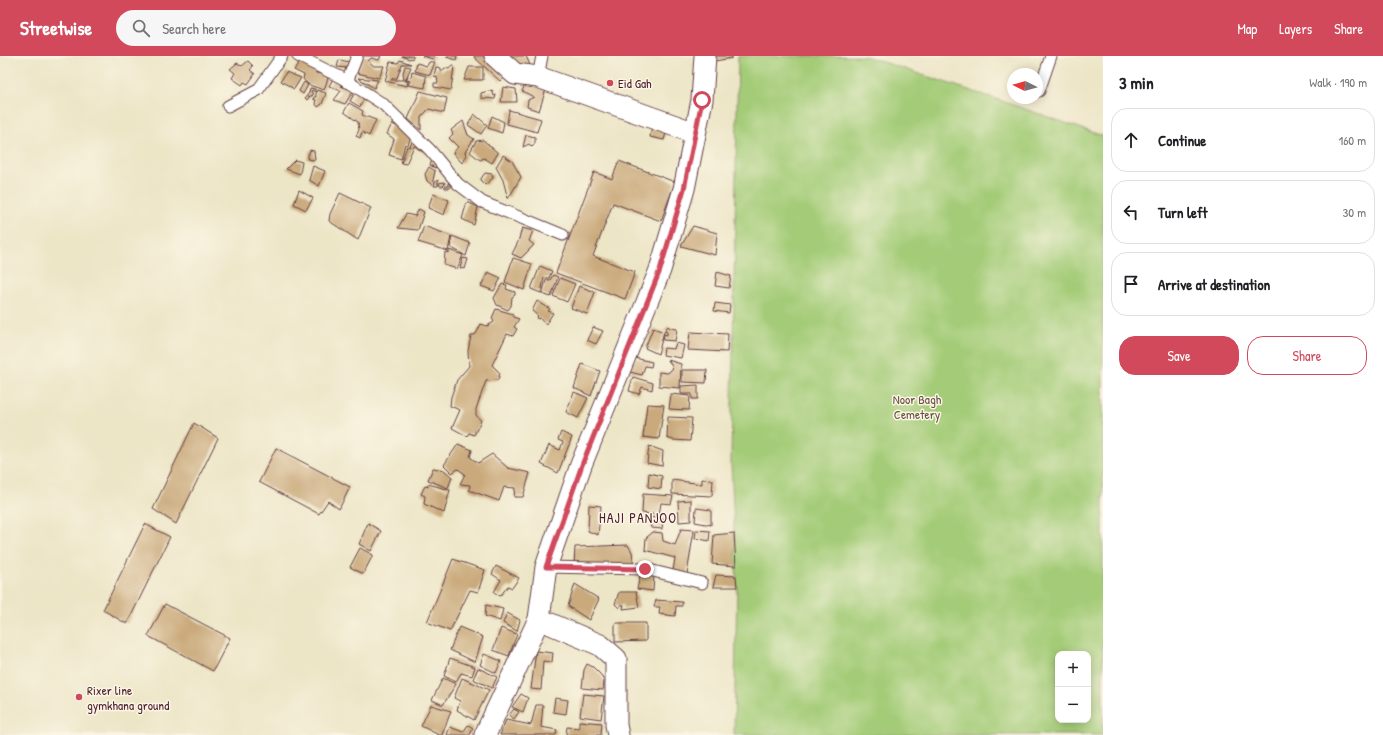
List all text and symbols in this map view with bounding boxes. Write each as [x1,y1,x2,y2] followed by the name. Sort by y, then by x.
[116,10,396,46] search box
[20,15,92,41] text: Streetwise
[130,17,152,39] icon: search
[162,18,226,39] text: Search here
[1237,19,1257,38] text: Map
[1279,19,1312,38] text: Layers
[1334,19,1363,38] text: Share
[1007,68,1043,104] north arrow
[1119,71,1154,94] text: 3 min
[1309,73,1367,91] text: Walk · 190 m
[618,74,652,92] place label: Eid Gah
[605,78,615,88] marker: Eid Gah
[693,91,711,109] route start
[1120,129,1142,151] icon: ahead
[1158,130,1206,151] text: Continue
[1338,131,1366,149] text: 160 m
[1120,201,1142,223] icon: left
[1158,202,1208,223] text: Turn left
[1343,203,1366,221] text: 30 m
[1120,273,1142,295] icon: arrive
[1158,274,1270,295] text: Arrive at destination
[1119,336,1239,375] button: Save
[1247,336,1367,375] button: Share
[893,390,942,423] park label: Noor Bagh Cemetery
[599,508,677,527] district label: HAJI PANJOO
[636,560,654,578] route end
[1055,651,1091,723] map controls
[1055,651,1091,687] button: +
[87,681,169,714] place label: Rixer line gymkhana ground
[1055,687,1091,723] button: −
[74,692,84,702] marker: Rixer line gymkhana ground

